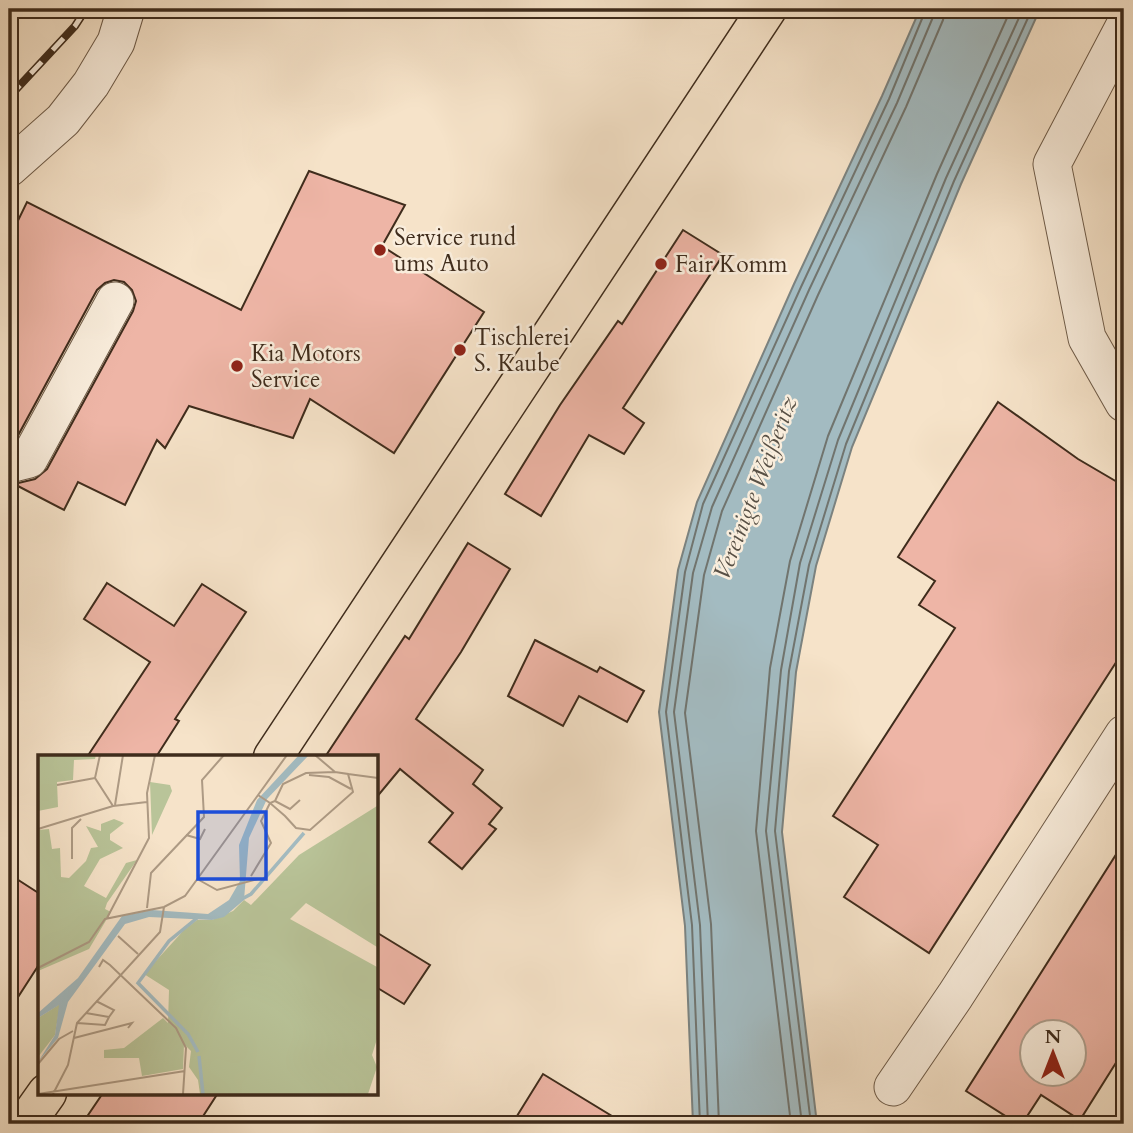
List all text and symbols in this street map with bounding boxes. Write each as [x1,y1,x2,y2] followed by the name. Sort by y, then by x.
[394,222,517,279] place label: Service rund ums Auto
[372,242,388,258] marker: Service rund ums Auto
[675,249,788,280] place label: Fair Komm
[653,256,669,272] marker: Fair Komm
[474,322,570,379] place label: Tischlerei S. Kaube
[251,338,361,395] place label: Kia Motors Service
[452,342,468,358] marker: Tischlerei S. Kaube
[229,358,245,374] marker: Kia Motors Service
[705,391,806,585] water label: Vereinigte Weißeritz
[38,755,378,1094] inset map
[1018,1018,1088,1088] north arrow
[1045,1024,1062,1050] text: N

